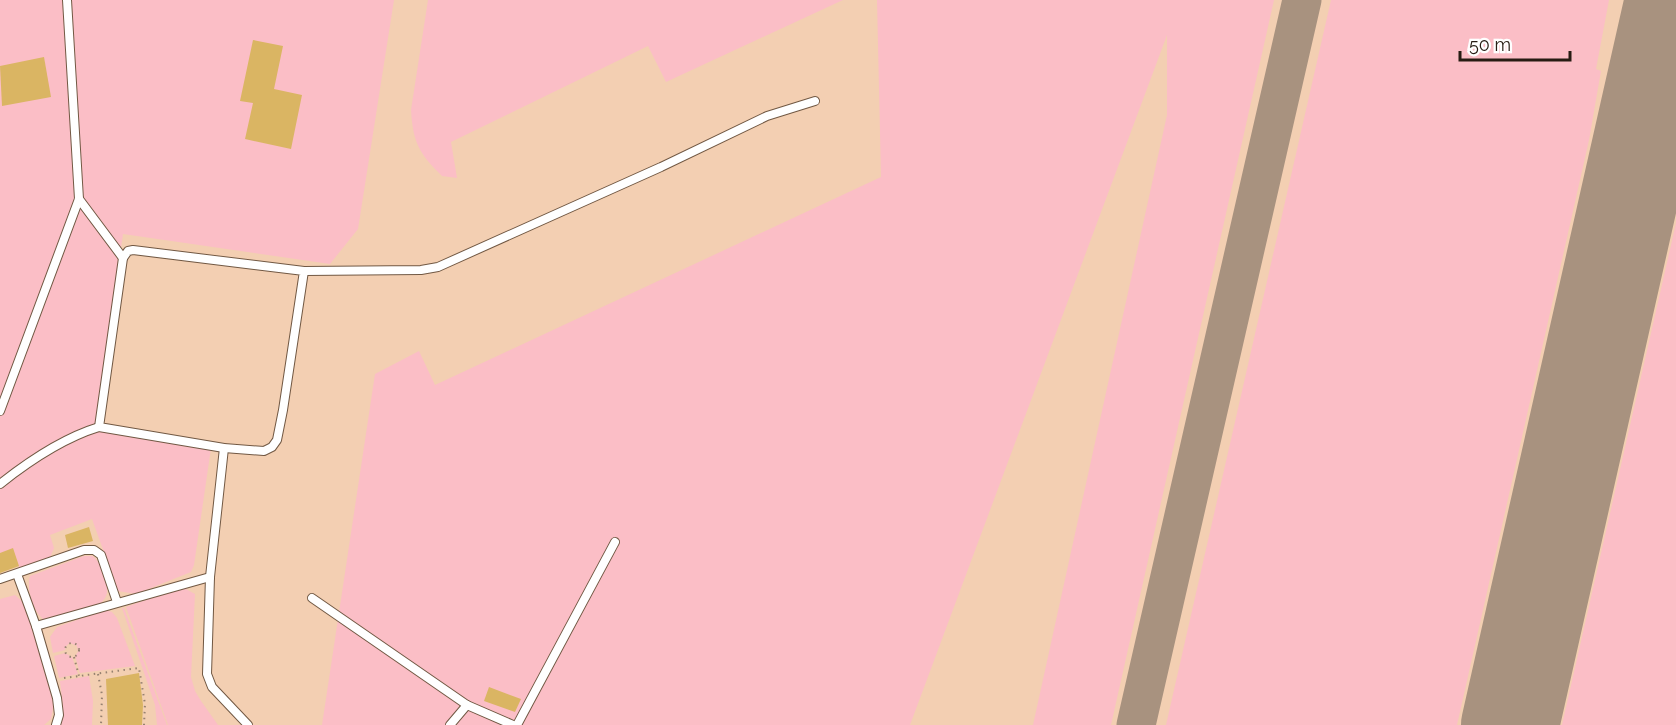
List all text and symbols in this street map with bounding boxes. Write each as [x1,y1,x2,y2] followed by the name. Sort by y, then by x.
[1460,24,1570,62] scale bar
[1469,34,1511,55] text: 50 m

